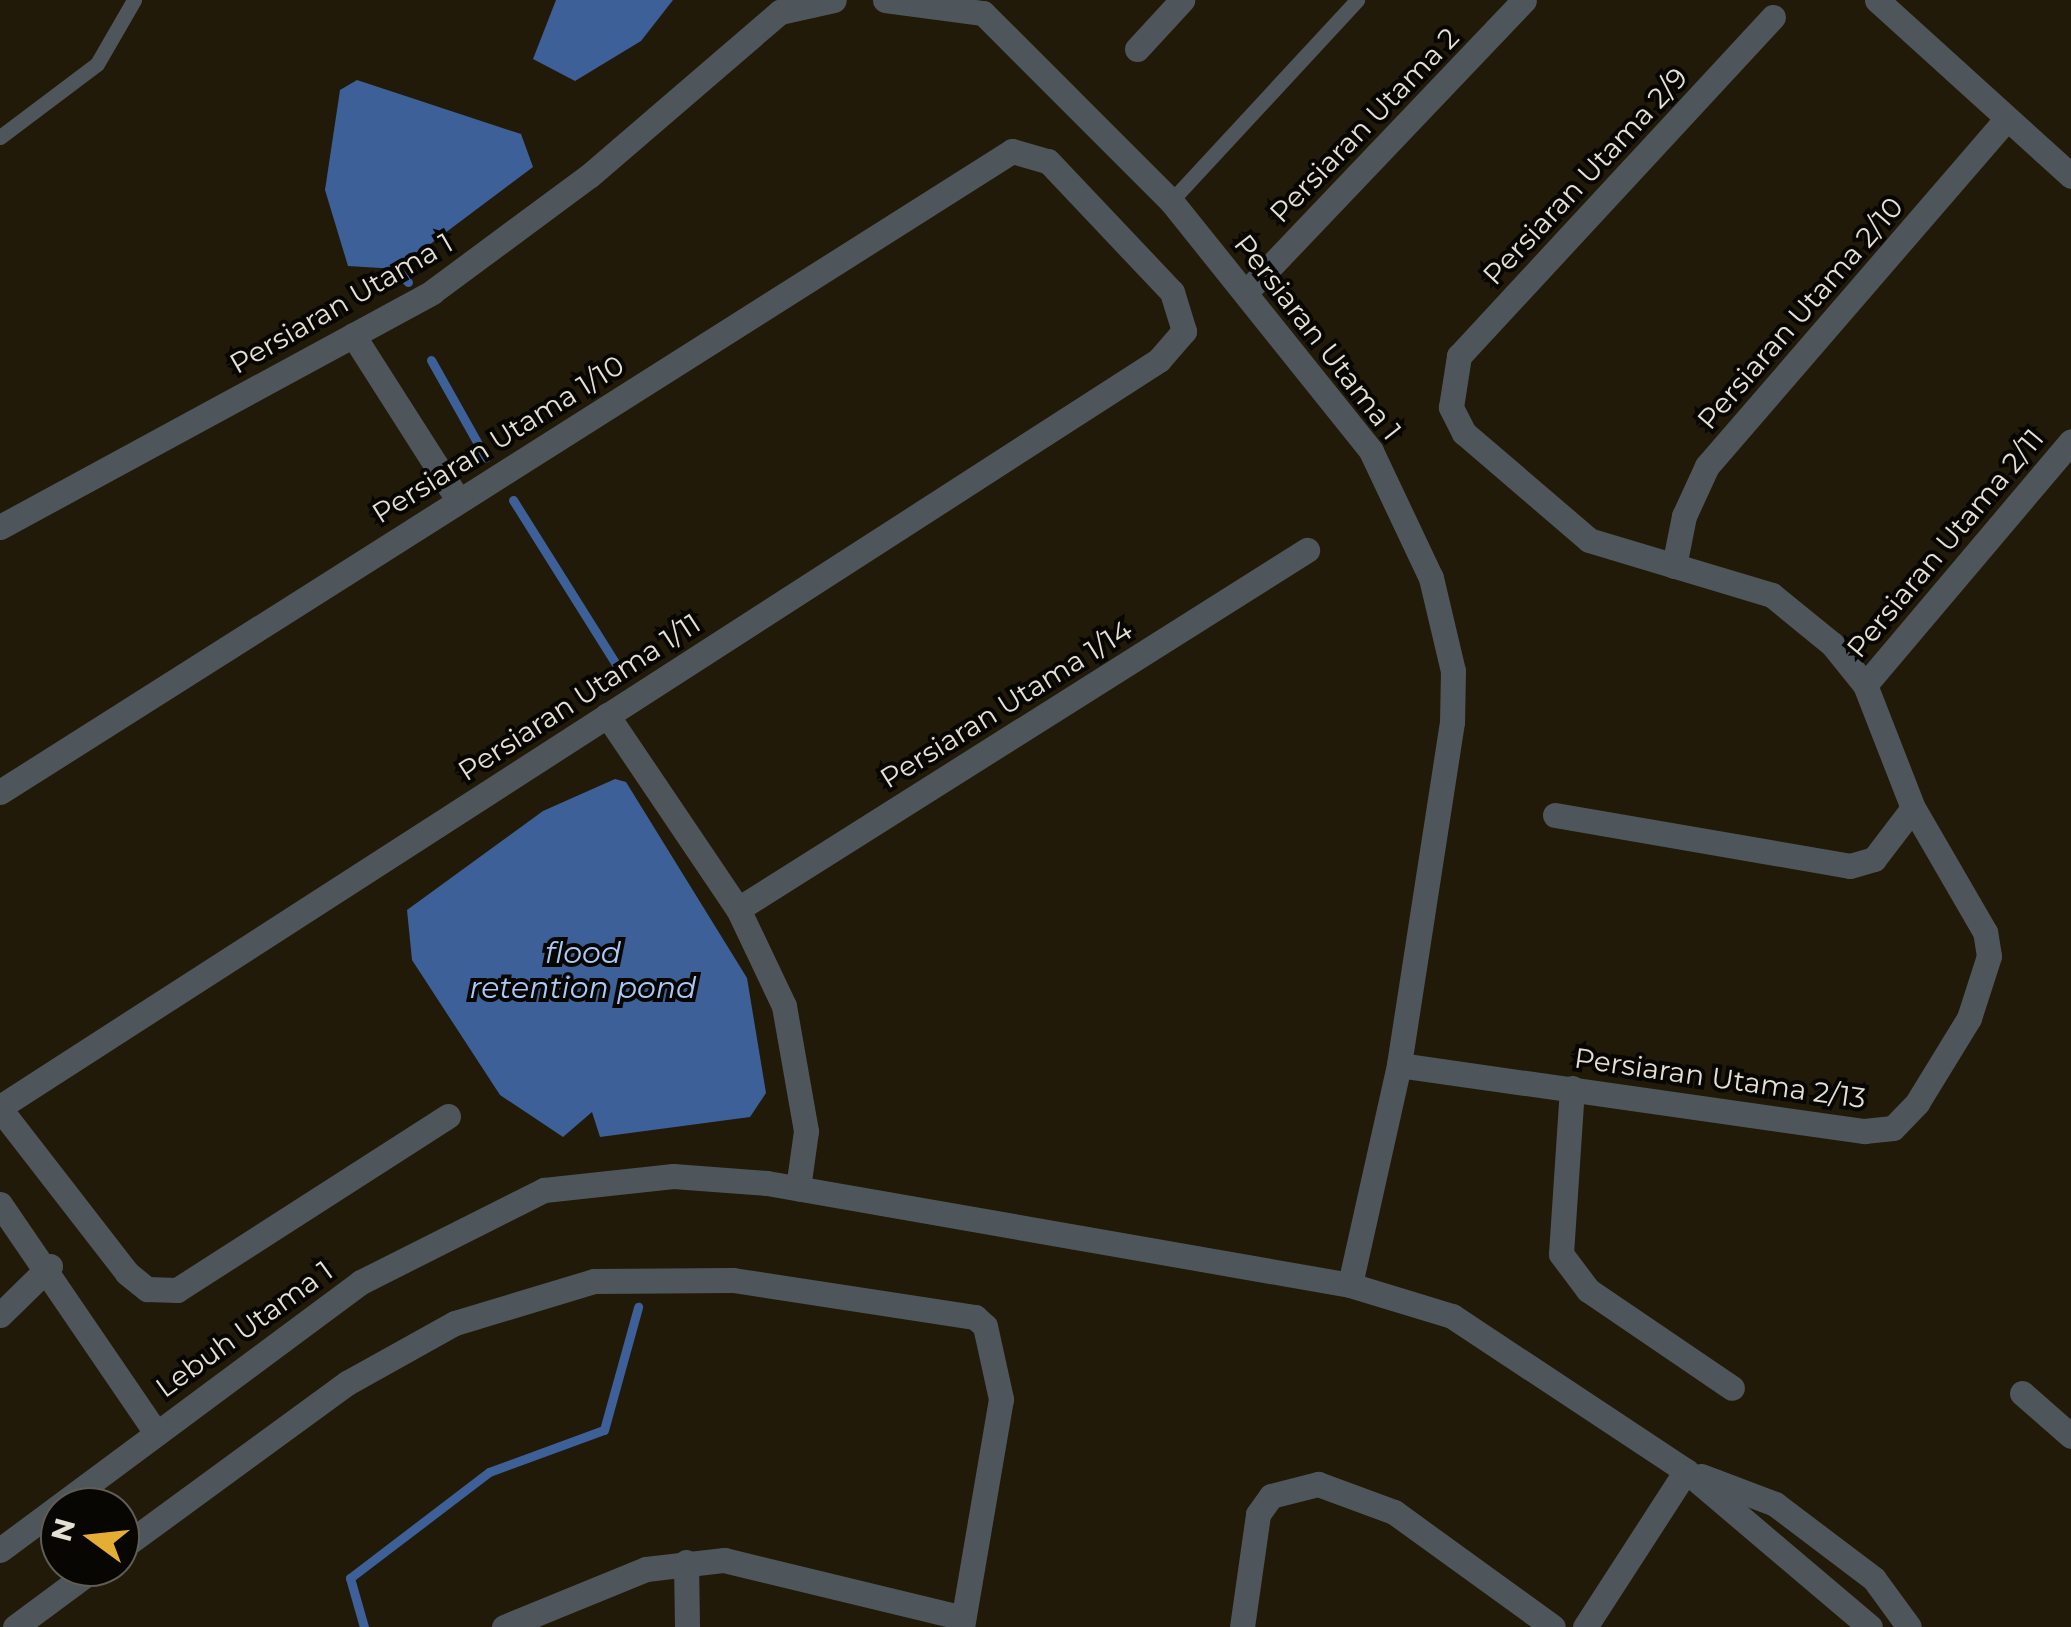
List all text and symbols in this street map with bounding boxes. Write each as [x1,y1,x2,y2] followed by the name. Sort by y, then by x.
[1263,21,1465,229] street label: Persiaran Utama 2
[1476,61,1694,291] street label: Persiaran Utama 2/9
[1690,190,1910,436] street label: Persiaran Utama 2/10
[224,226,458,380] street label: Persiaran Utama 1
[1227,228,1409,446] street label: Persiaran Utama 1
[366,348,630,530] street label: Persiaran Utama 1/10
[1840,422,2050,664] street label: Persiaran Utama 2/11
[452,606,706,788] street label: Persiaran Utama 1/11
[874,613,1138,795] street label: Persiaran Utama 1/14
[470,935,696,1006] water label: flood retention pond
[1572,1041,1868,1115] street label: Persiaran Utama 2/13
[149,1254,339,1404] street label: Lebuh Utama 1
[40,1487,140,1587] north arrow
[44,1514,82,1545] text: N

